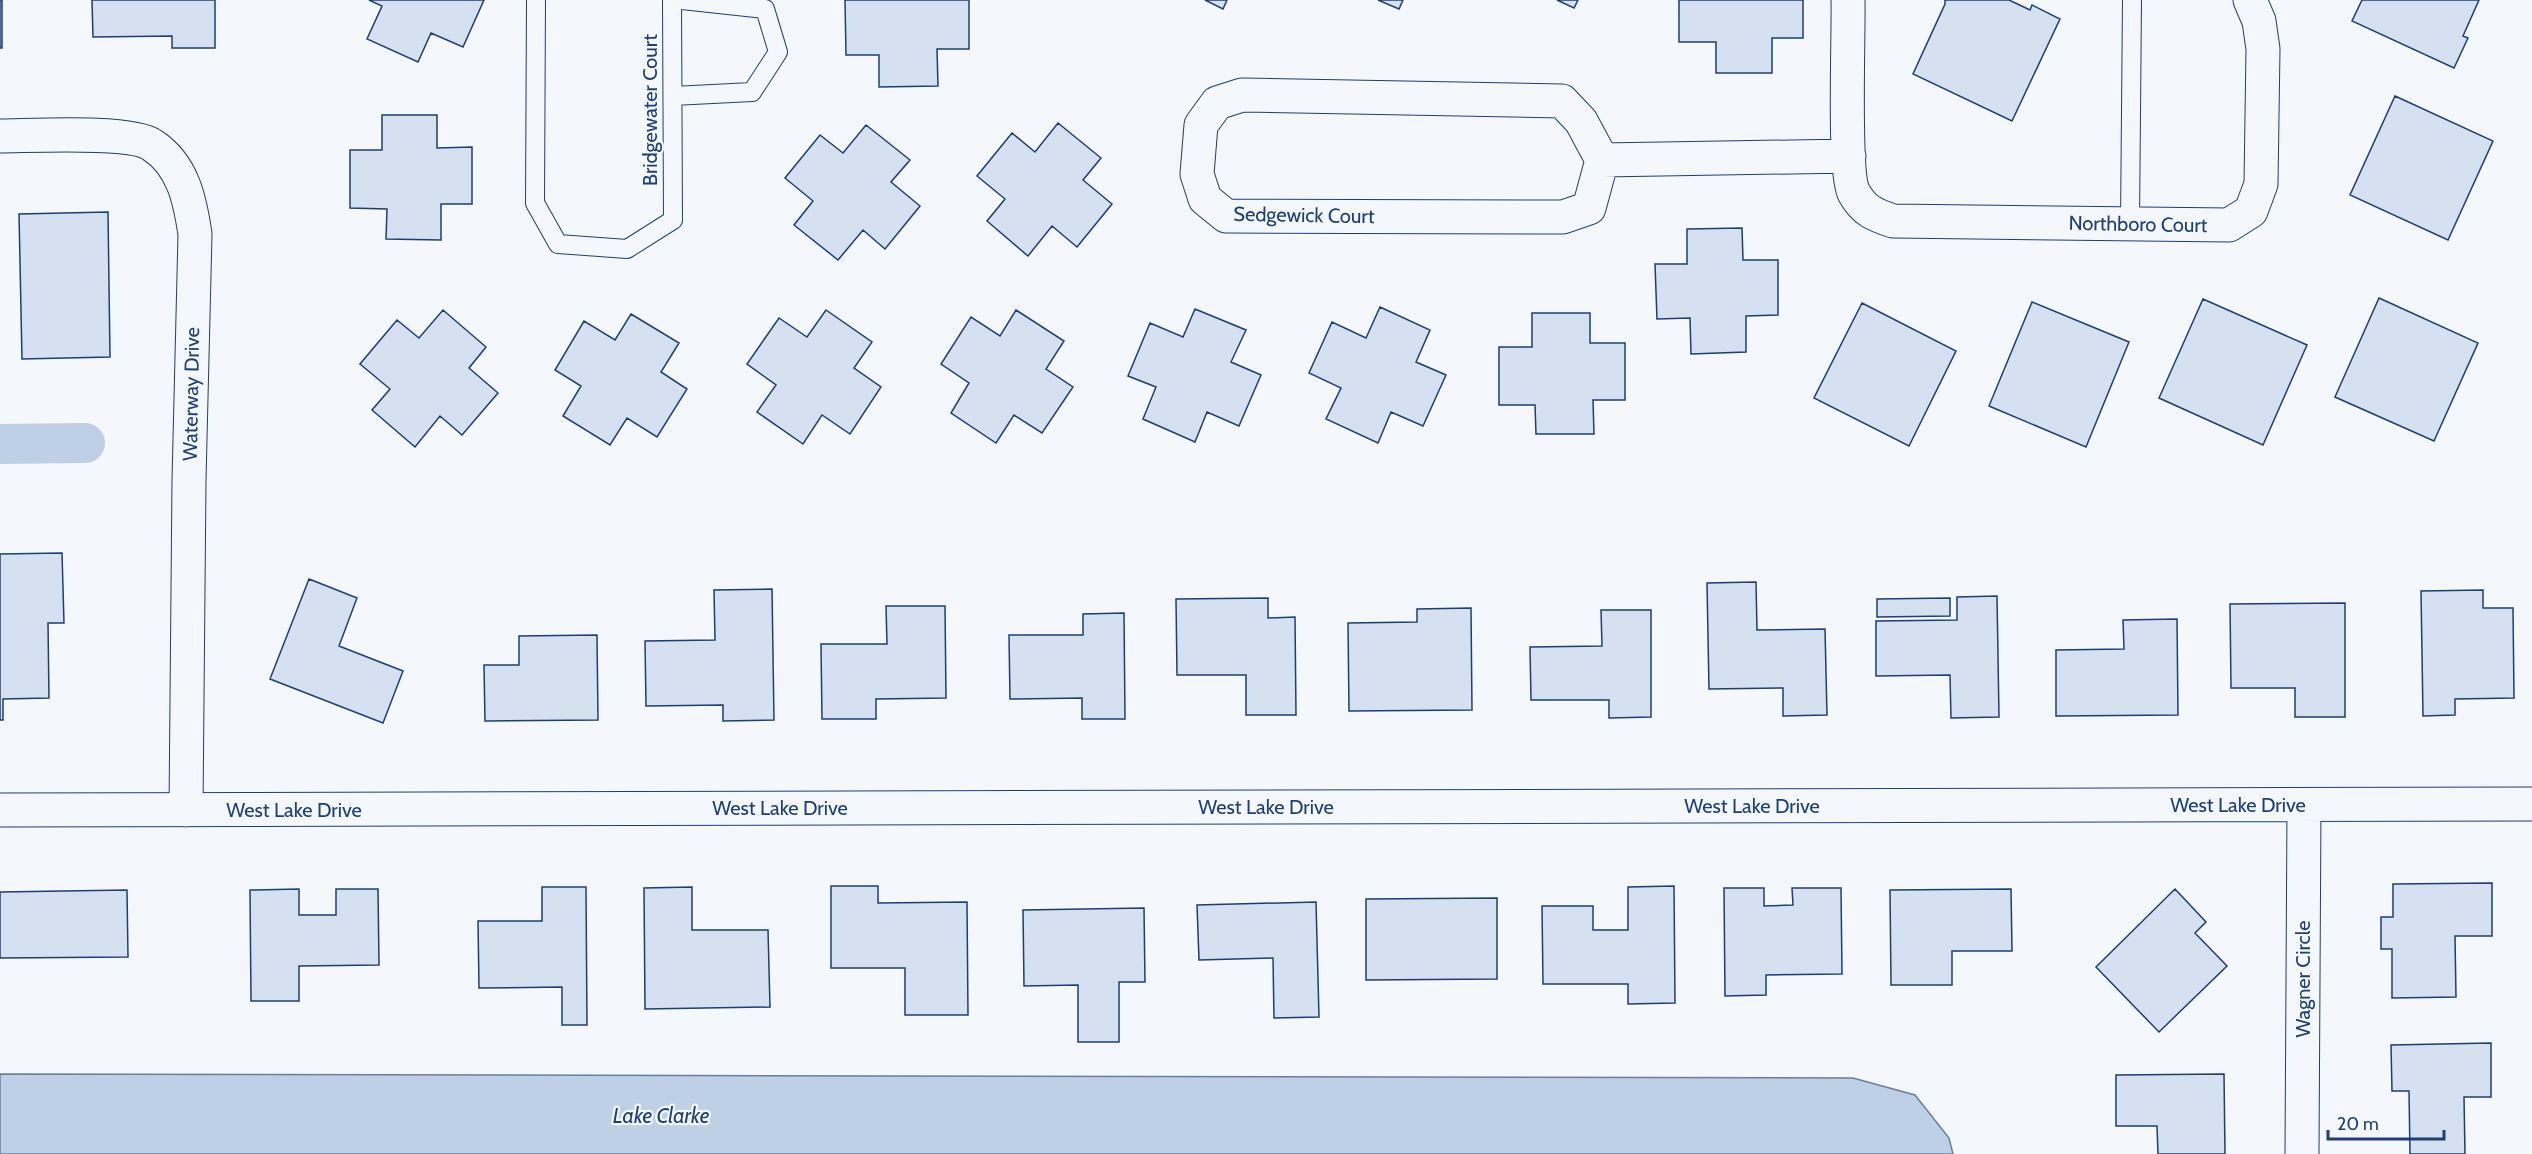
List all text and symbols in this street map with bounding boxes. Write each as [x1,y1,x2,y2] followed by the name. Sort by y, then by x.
[638,34,662,186] street label: Bridgewater Court
[1233,202,1375,228] street label: Sedgewick Court
[2068,211,2208,237] street label: Northboro Court
[178,327,204,461] street label: Waterway Drive
[2170,793,2306,817] street label: West Lake Drive
[1684,794,1820,818] street label: West Lake Drive
[1198,795,1334,819] street label: West Lake Drive
[712,796,848,820] street label: West Lake Drive
[226,798,362,822] street label: West Lake Drive
[2291,920,2315,1038] street label: Wagner Circle
[613,1103,710,1128] water label: Lake Clarke
[2328,1103,2444,1141] scale bar
[2337,1113,2379,1135] text: 20 m

